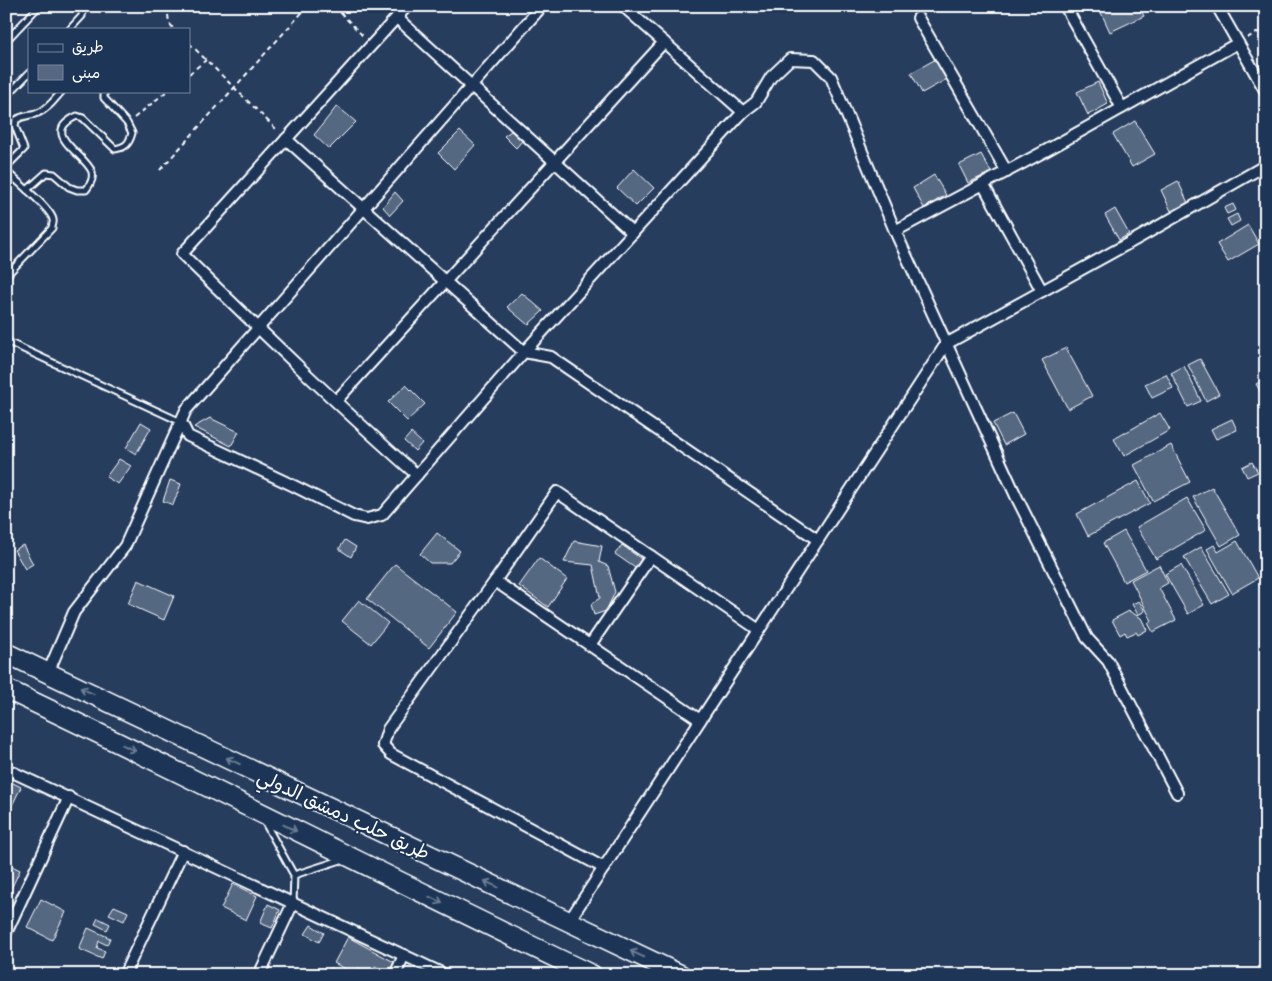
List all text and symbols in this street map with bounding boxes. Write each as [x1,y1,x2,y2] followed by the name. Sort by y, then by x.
[28,28,190,92] legend
[72,34,104,60] text: طريق
[72,60,100,86] text: مبنى
[80,686,95,695] one-way arrow
[121,744,136,753] one-way arrow
[226,756,241,765] one-way arrow
[252,760,436,869] street label: طريق حلب دمشق الدولي
[283,823,298,833] one-way arrow
[483,879,498,889] one-way arrow
[428,896,443,905] one-way arrow
[630,949,645,958] one-way arrow

